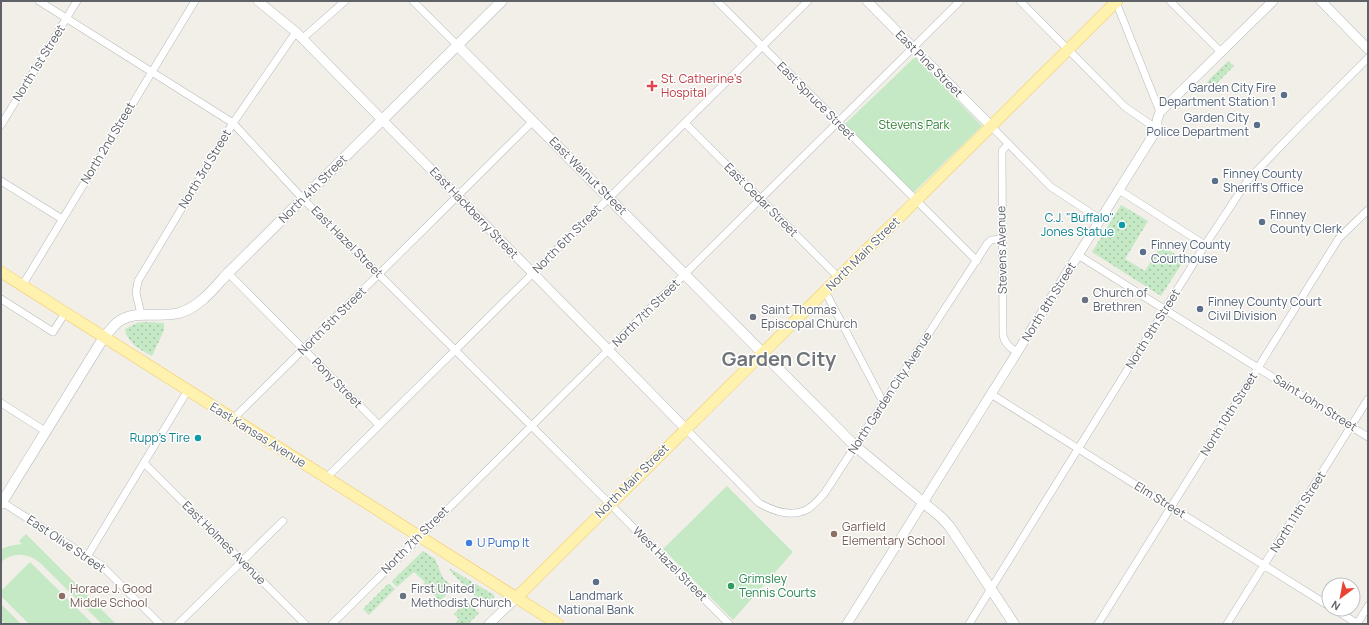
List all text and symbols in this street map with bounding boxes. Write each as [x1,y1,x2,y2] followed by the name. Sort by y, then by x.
[8,21,69,104] street label: North 1st Street
[892,26,967,101] street label: East Pine Street
[774,58,859,144] street label: East Spruce Street
[661,70,742,101] place label: St. Catherine's Hospital
[1159,79,1276,110] place label: Garden City Fire Department Station 1
[646,80,658,92] marker: St. Catherine's Hospital
[1279,90,1289,100] marker: Garden City Fire Department Station 1
[76,98,139,187] street label: North 2nd Street
[1147,109,1250,140] place label: Garden City Police Department
[878,116,951,133] park label: Stevens Park
[1252,120,1262,130] marker: Garden City Police Department
[174,126,235,212] street label: North 3rd Street
[546,133,631,219] street label: East Walnut Street
[275,150,351,227] street label: North 4th Street
[721,159,802,241] street label: East Cedar Street
[426,163,523,262] street label: East Hackberry Street
[1223,165,1303,196] place label: Finney County Sheriff's Office
[1210,176,1220,186] marker: Finney County Sheriff's Office
[528,200,605,277] street label: North 6th Street
[308,202,387,281] street label: East Hazel Street
[992,206,1011,294] street label: Stevens Avenue
[1270,206,1343,237] place label: Finney County Clerk
[1041,209,1114,240] place label: C.J. "Buffalo" Jones Statue
[822,213,904,294] street label: North Main Street
[1257,217,1267,227] marker: Finney County Clerk
[1117,220,1127,230] marker: C.J. "Buffalo" Jones Statue
[1151,236,1231,267] place label: Finney County Courthouse
[1138,247,1148,257] marker: Finney County Courthouse
[1017,259,1080,345] street label: North 8th Street
[608,275,683,350] street label: North 7th Street
[294,283,370,359] street label: North 5th Street
[1093,284,1148,315] place label: Church of Brethren
[1121,285,1184,372] street label: North 9th Street
[1208,293,1322,324] place label: Finney County Court Civil Division
[1080,295,1090,305] marker: Church of Brethren
[761,301,857,332] place label: Saint Thomas Episcopal Church
[1195,304,1205,314] marker: Finney County Court Civil Division
[748,312,758,322] marker: Saint Thomas Episcopal Church
[844,328,936,457] street label: North Garden City Avenue
[722,345,837,372] district label: Garden City
[308,354,367,412] street label: Pony Street
[1196,369,1261,459] street label: North 10th Street
[1270,370,1361,435] street label: Saint John Street
[207,398,310,471] street label: East Kansas Avenue
[130,429,190,446] place label: Rupp's Tire
[193,433,203,443] marker: Rupp's Tire
[591,440,673,521] street label: North Main Street
[1266,468,1330,556] street label: North 11th Street
[1131,477,1189,522] street label: Elm Street
[179,497,270,588] street label: East Holmes Avenue
[377,502,452,577] street label: North 7th Street
[23,511,109,576] street label: East Olive Street
[842,518,945,549] place label: Garfield Elementary School
[629,523,712,605] street label: West Hazel Street
[829,529,839,539] marker: Garfield Elementary School
[477,534,530,551] place label: U Pump It
[464,538,474,548] marker: U Pump It
[739,570,816,601] place label: Grimsley Tennis Courts
[591,577,601,587] marker: Landmark National Bank
[1321,577,1361,617] north arrow
[70,580,152,611] place label: Horace J. Good Middle School
[411,580,511,611] place label: First United Methodist Church
[726,581,736,591] marker: Grimsley Tennis Courts
[558,587,635,618] place label: Landmark National Bank
[57,591,67,601] marker: Horace J. Good Middle School
[398,591,408,601] marker: First United Methodist Church
[1328,597,1343,614] text: N

